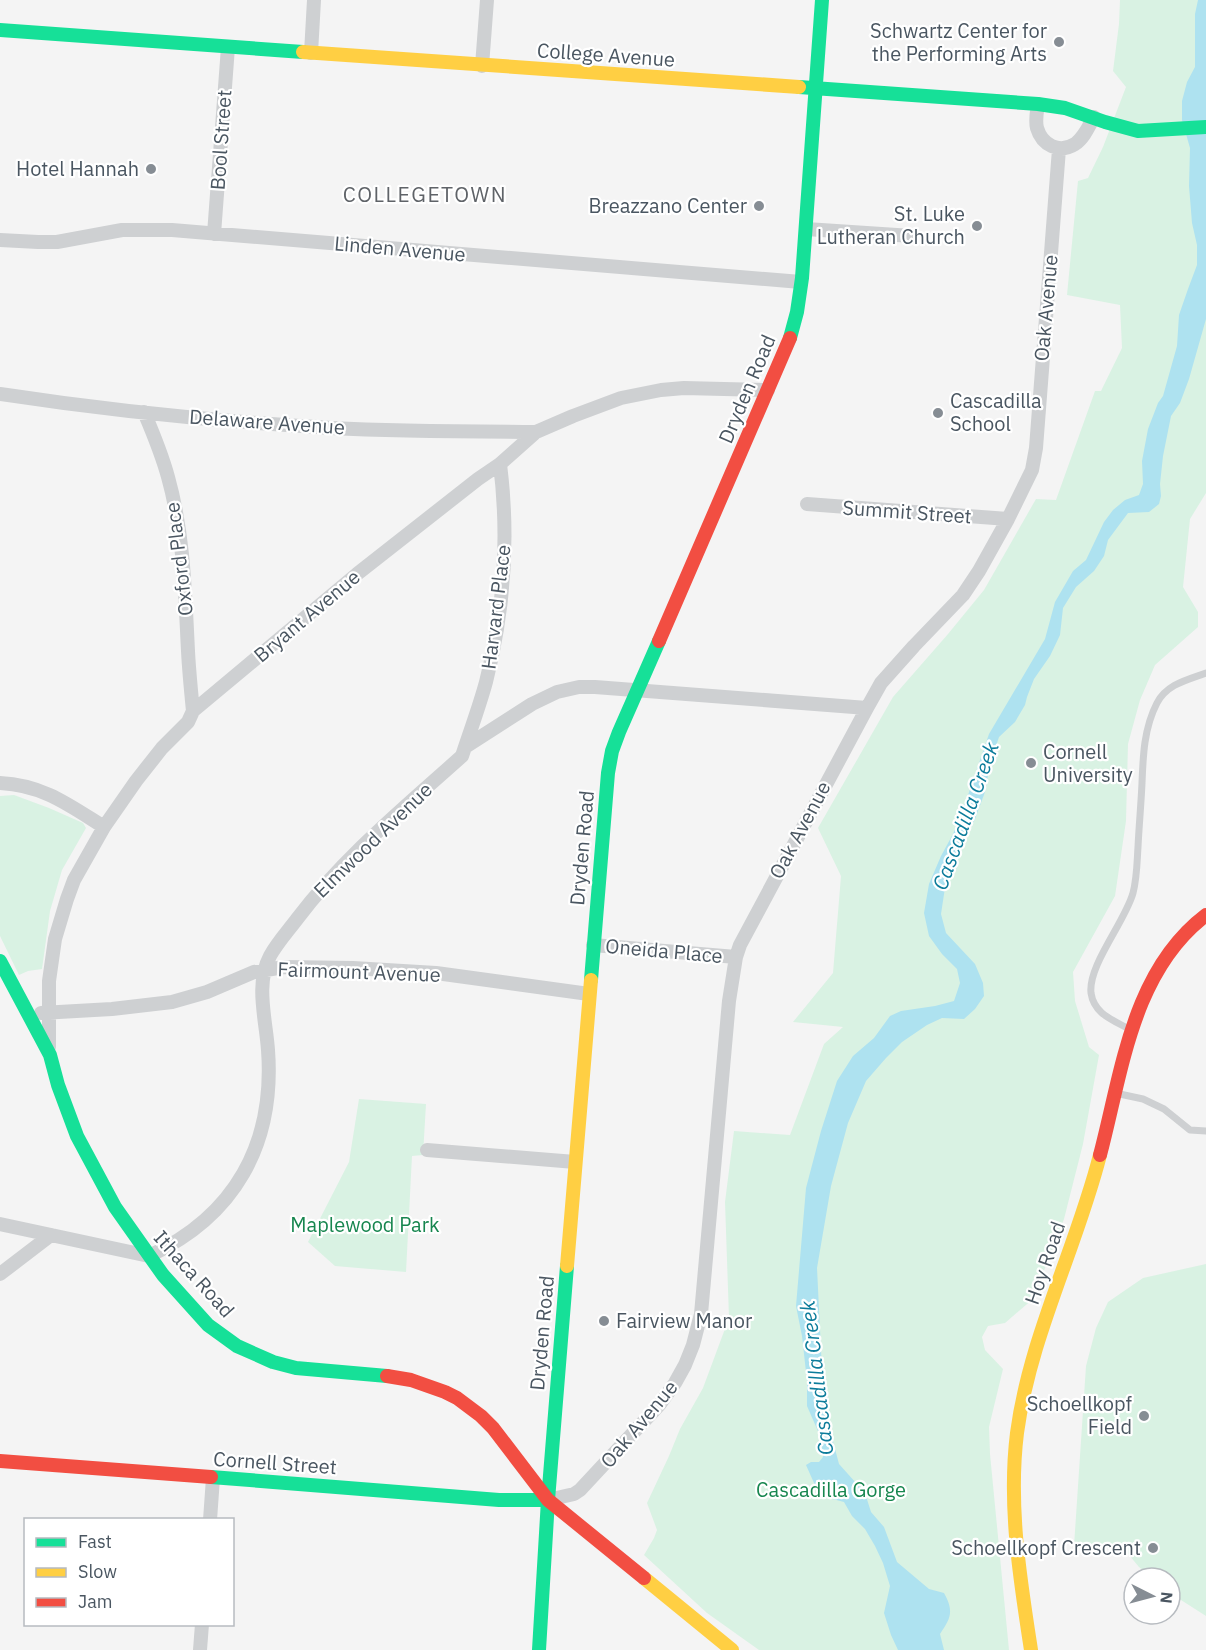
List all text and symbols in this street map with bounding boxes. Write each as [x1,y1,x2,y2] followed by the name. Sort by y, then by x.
[870,17,1047,67] place label: Schwartz Center for the Performing Arts
[1052,35,1066,49] marker: Schwartz Center for the Performing Arts
[536,36,676,73] street label: College Avenue
[204,89,237,191] street label: Bool Street
[16,155,139,182] place label: Hotel Hannah
[144,162,158,176] marker: Hotel Hannah
[343,180,507,208] district label: COLLEGETOWN
[589,192,747,219] place label: Breazzano Center
[752,199,766,213] marker: Breazzano Center
[817,200,965,250] place label: St. Luke Lutheran Church
[970,219,984,233] marker: St. Luke Lutheran Church
[333,229,467,268] street label: Linden Avenue
[1027,254,1064,362] street label: Oak Avenue
[712,330,782,447] street label: Dryden Road
[950,387,1042,437] place label: Cascadilla School
[188,403,346,440] street label: Delaware Avenue
[931,406,945,420] marker: Cascadilla School
[842,494,973,529] street label: Summit Street
[158,501,199,618] street label: Oxford Place
[474,543,517,671] street label: Harvard Place
[248,563,365,668] street label: Bryant Avenue
[925,737,1005,893] water label: Cascadilla Creek
[1043,738,1133,788] place label: Cornell University
[1024,756,1038,770] marker: Cornell University
[307,776,438,903] street label: Elmwood Avenue
[763,776,837,883] street label: Oak Avenue
[563,789,600,907] street label: Dryden Road
[604,932,724,969] street label: Oneida Place
[277,955,441,988] street label: Fairmount Avenue
[290,1211,440,1238] park label: Maplewood Park
[1018,1218,1071,1308] street label: Hoy Road
[148,1224,241,1323] street label: Ithaca Road
[523,1274,560,1392] street label: Dryden Road
[793,1298,839,1457] water label: Cascadilla Creek
[616,1307,752,1334] place label: Fairview Manor
[597,1314,611,1328] marker: Fairview Manor
[594,1374,683,1473] street label: Oak Avenue
[1027,1390,1133,1440] place label: Schoellkopf Field
[1137,1409,1151,1423] marker: Schoellkopf Field
[212,1445,338,1480] street label: Cornell Street
[756,1476,906,1503] park label: Cascadilla Gorge
[24,1518,234,1626] legend
[78,1530,112,1553] text: Fast
[951,1534,1141,1561] place label: Schoellkopf Crescent
[1146,1541,1160,1555] marker: Schoellkopf Crescent
[78,1560,117,1583] text: Slow
[1122,1566,1182,1626] north arrow
[78,1590,113,1613] text: Jam
[1156,1591,1177,1604] text: N

